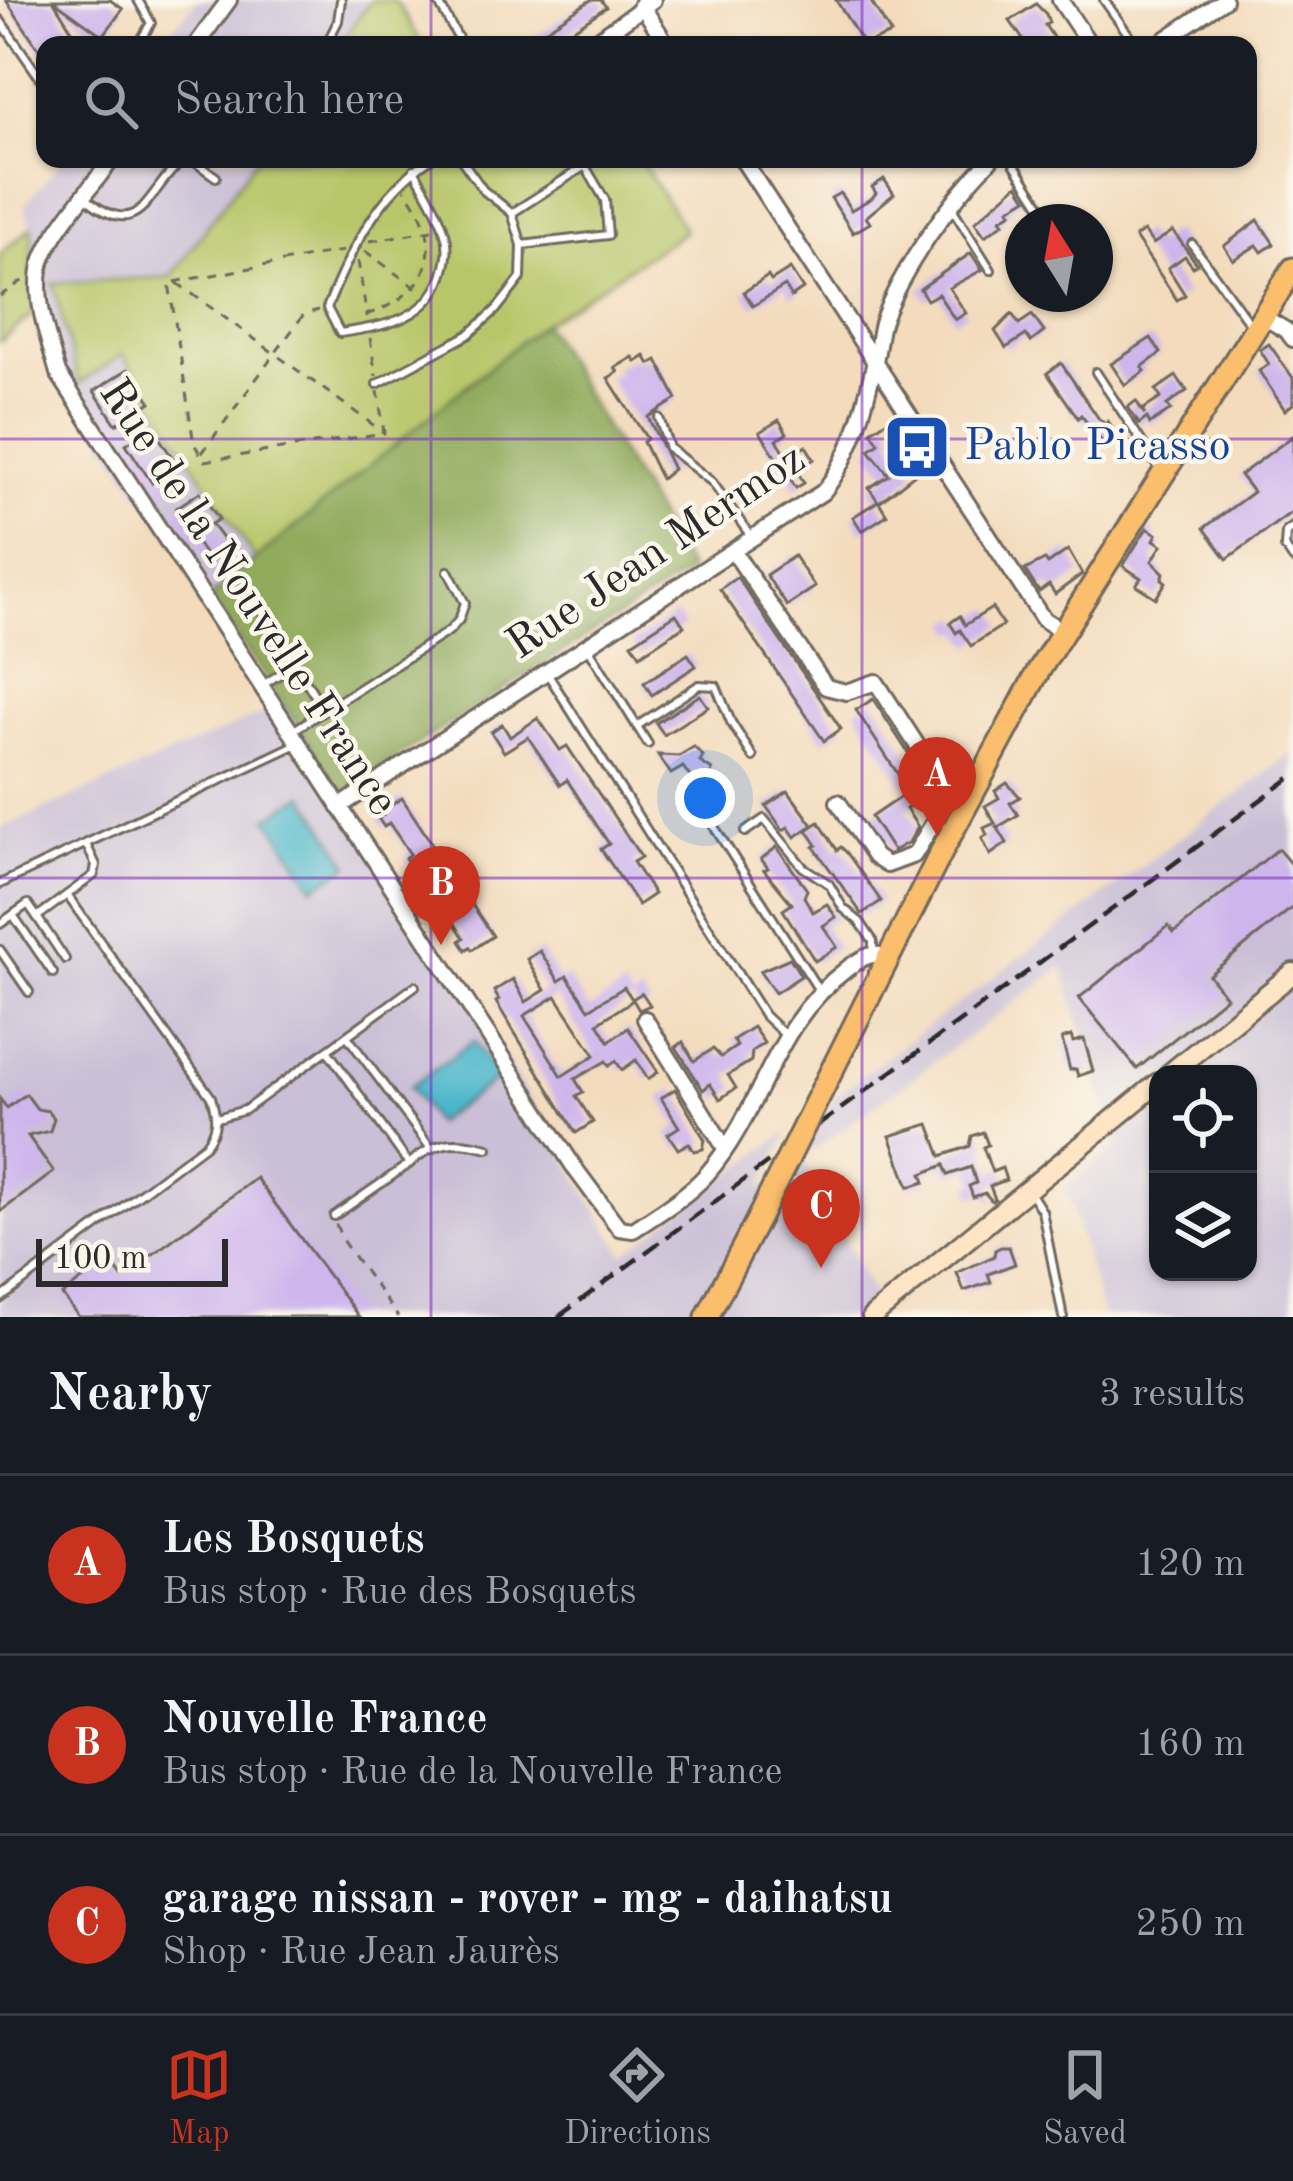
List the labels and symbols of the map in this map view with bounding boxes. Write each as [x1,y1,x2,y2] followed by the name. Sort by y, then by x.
[1005,204,1113,312] north arrow
[89,372,405,824] street label: Rue de la Nouvelle France
[882,412,952,482] bus stop icon: Pablo Picasso
[964,425,1231,470] place label: Pablo Picasso
[500,437,814,669] street label: Rue Jean Mermoz
[898,737,976,836] pin: A
[675,768,735,828] your location
[402,846,480,945] pin: B
[782,1169,860,1268] pin: C
[36,1233,228,1286] scale bar

